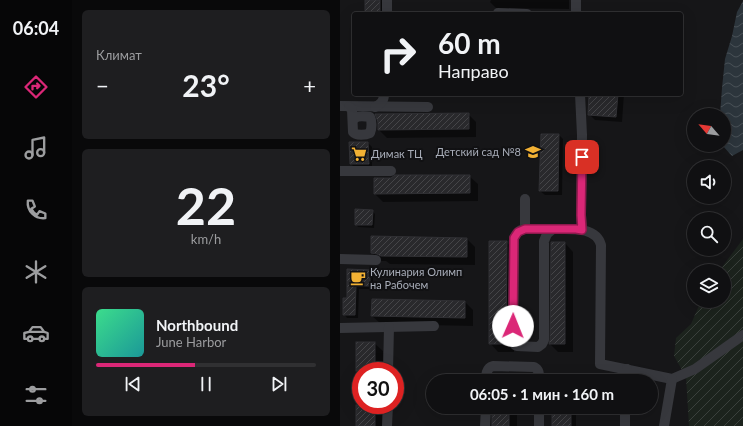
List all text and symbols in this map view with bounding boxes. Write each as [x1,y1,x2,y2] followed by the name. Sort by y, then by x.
[13,17,59,39] text: 06:04
[438,26,501,60] text: 60 m
[372,28,424,80] icon: right
[96,47,142,63] text: Климат
[438,60,509,82] text: Направо
[182,67,230,103] text: 23°
[96,72,109,99] text: −
[303,72,316,99] text: +
[22,73,50,101] icon: directions
[687,108,731,152] north arrow
[687,108,731,308] map controls
[22,134,50,162] icon: music
[565,140,599,174] pin
[524,143,542,161] school or university icon: Детский сад №8
[350,145,368,163] supermarket icon: Димак ТЦ
[436,145,521,158] place label: Детский сад №8
[571,146,593,168] icon: arrive
[371,147,423,160] place label: Димак ТЦ
[687,160,731,204] button: sound
[176,174,236,236] text: 22
[22,196,50,224] icon: phone
[687,212,731,256] button: search
[191,231,221,247] text: km/h
[22,258,50,286] icon: climate
[687,264,731,308] button: layers
[370,265,462,291] place label: Кулинария Олимп на Рабочем
[349,269,367,287] cafe icon: Кулинария Олимп на Рабочем
[492,305,534,347] position arrow
[156,316,238,334] text: Northbound
[22,319,50,347] icon: car
[156,334,226,350] text: June Harbor
[352,362,404,414] speed limit sign: 30
[122,373,144,395] icon: previous
[195,373,217,395] icon: pause
[268,373,290,395] icon: next
[22,381,50,409] icon: filters
[470,385,614,403] text: 06:05 · 1 мин · 160 m

